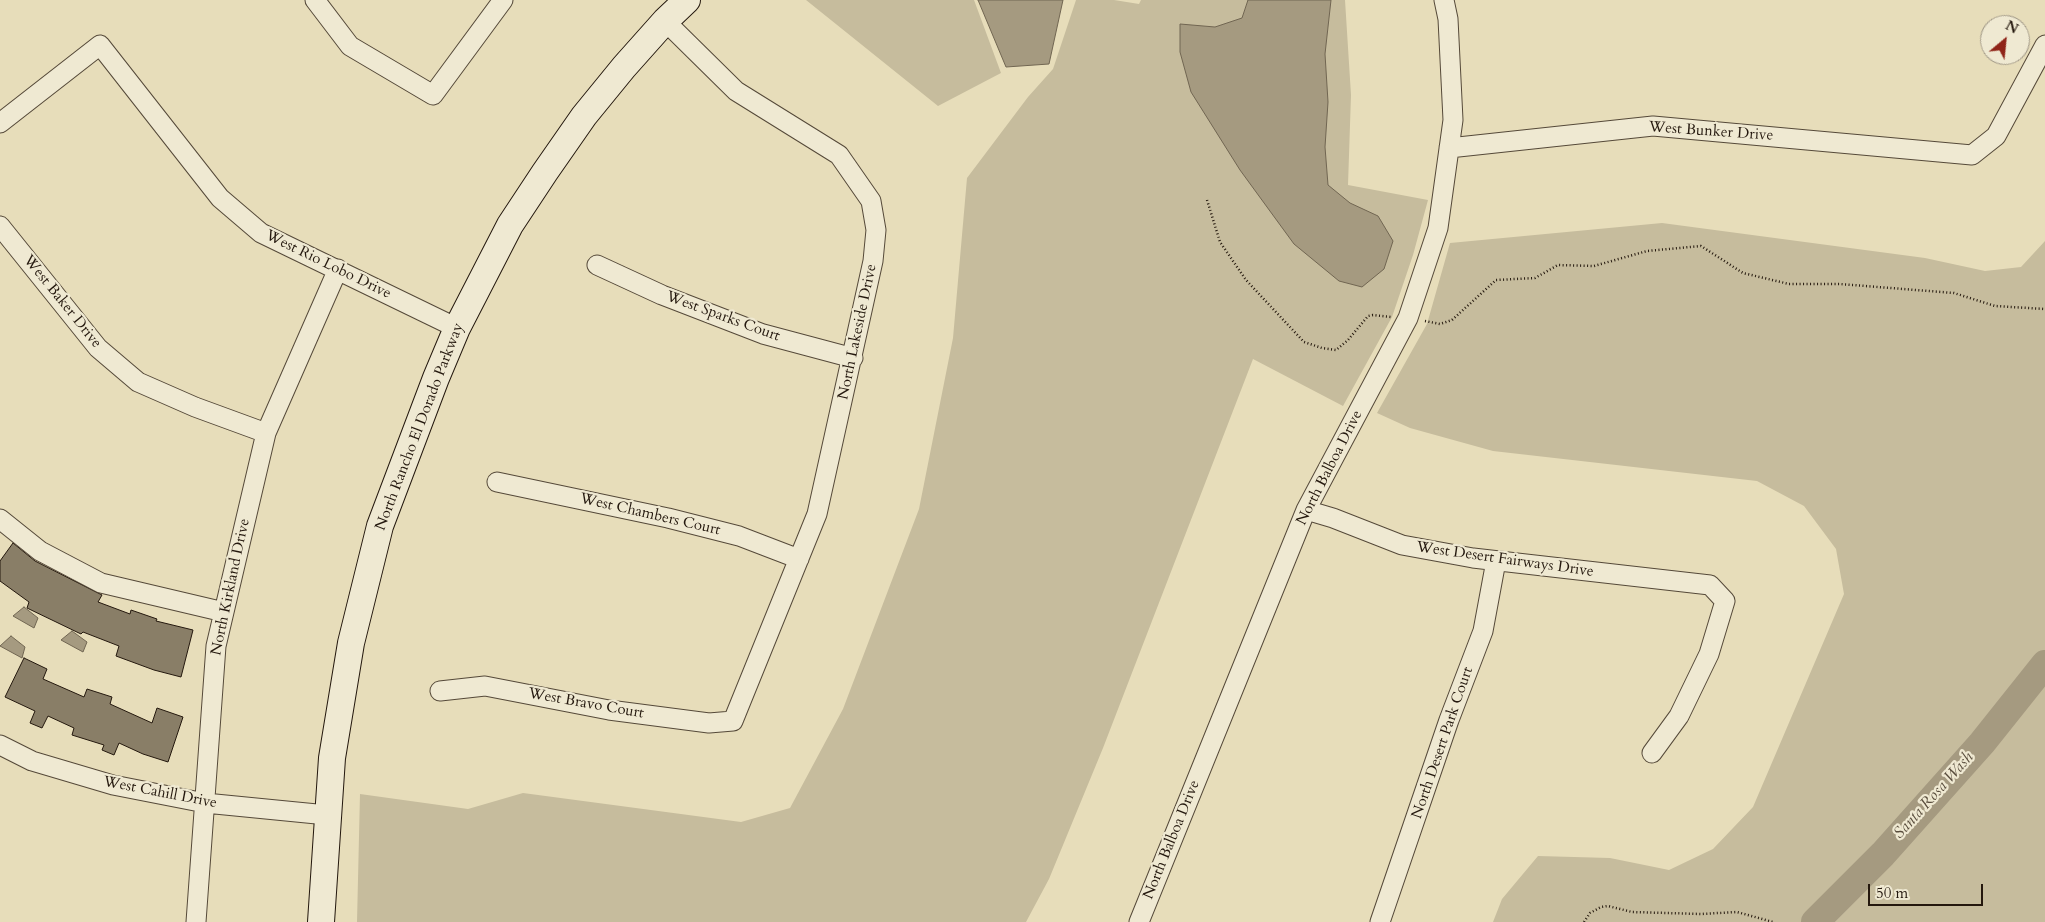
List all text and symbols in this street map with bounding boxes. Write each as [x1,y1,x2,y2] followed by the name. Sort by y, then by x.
[1980,15,2030,65] north arrow
[2002,16,2022,38] text: N
[1648,119,1774,145] street label: West Bunker Drive
[262,227,394,303] street label: West Rio Lobo Drive
[19,252,105,352] street label: West Baker Drive
[835,263,881,401] street label: North Lakeside Drive
[664,288,782,346] street label: West Sparks Court
[372,321,468,533] street label: North Rancho El Dorado Parkway
[1293,407,1367,529] street label: North Balboa Drive
[578,490,722,540] street label: West Chambers Court
[208,517,254,657] street label: North Kirkland Drive
[1415,539,1595,581] street label: West Desert Fairways Drive
[1409,665,1477,821] street label: North Desert Park Court
[527,685,645,723] street label: West Bravo Court
[1890,749,1978,843] water label: Santa Rosa Wash
[102,773,218,813] street label: West Cahill Drive
[1140,778,1204,902] street label: North Balboa Drive
[1870,874,1985,906] scale bar
[1876,883,1908,903] text: 50 m

